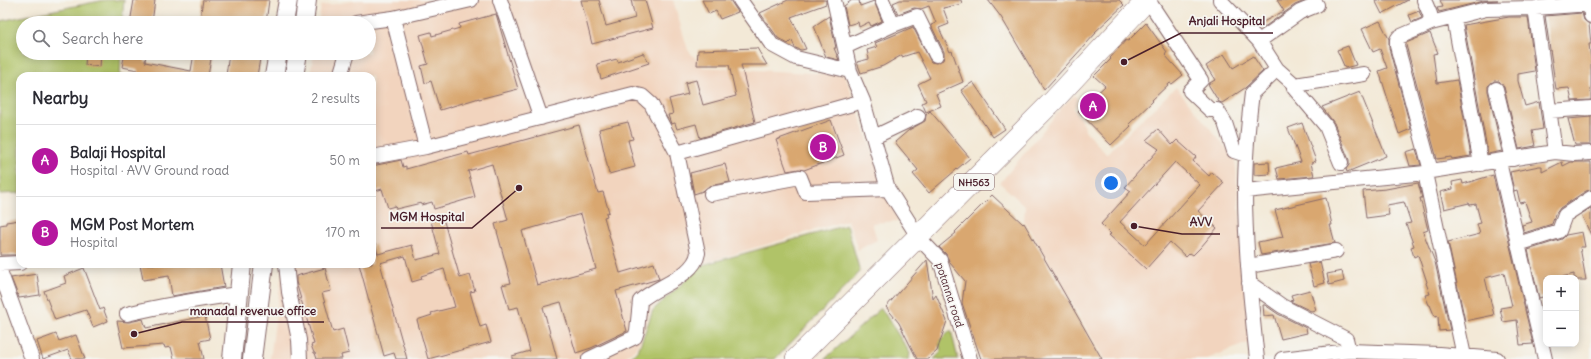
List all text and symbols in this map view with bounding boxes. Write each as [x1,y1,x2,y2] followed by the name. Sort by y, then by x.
[1181,9,1273,33] callout: Anjali Hospital
[1189,13,1265,29] text: Anjali Hospital
[16,16,376,60] search box
[30,27,52,49] icon: search
[62,29,143,48] text: Search here
[32,87,88,109] text: Nearby
[311,90,360,107] text: 2 results
[1080,91,1106,121] pin: A
[810,132,836,162] pin: B
[70,143,166,162] text: Balaji Hospital
[41,152,49,169] text: A
[329,152,360,169] text: 50 m
[70,162,229,179] text: Hospital · AVV Ground road
[1101,173,1121,193] your location
[954,174,994,190] road number: NH563
[381,204,472,228] callout: MGM Hospital
[390,209,465,225] text: MGM Hospital
[1182,210,1220,234] callout: AVV
[1190,214,1213,229] text: AVV
[70,215,194,234] text: MGM Post Mortem
[41,224,49,241] text: B
[325,224,360,241] text: 170 m
[70,234,118,251] text: Hospital
[933,261,967,330] street label: potanna road
[1543,275,1579,347] map controls
[1543,275,1579,311] button: +
[182,298,324,322] callout: manadal revenue office
[190,303,317,318] text: manadal revenue office
[1543,311,1579,347] button: −

